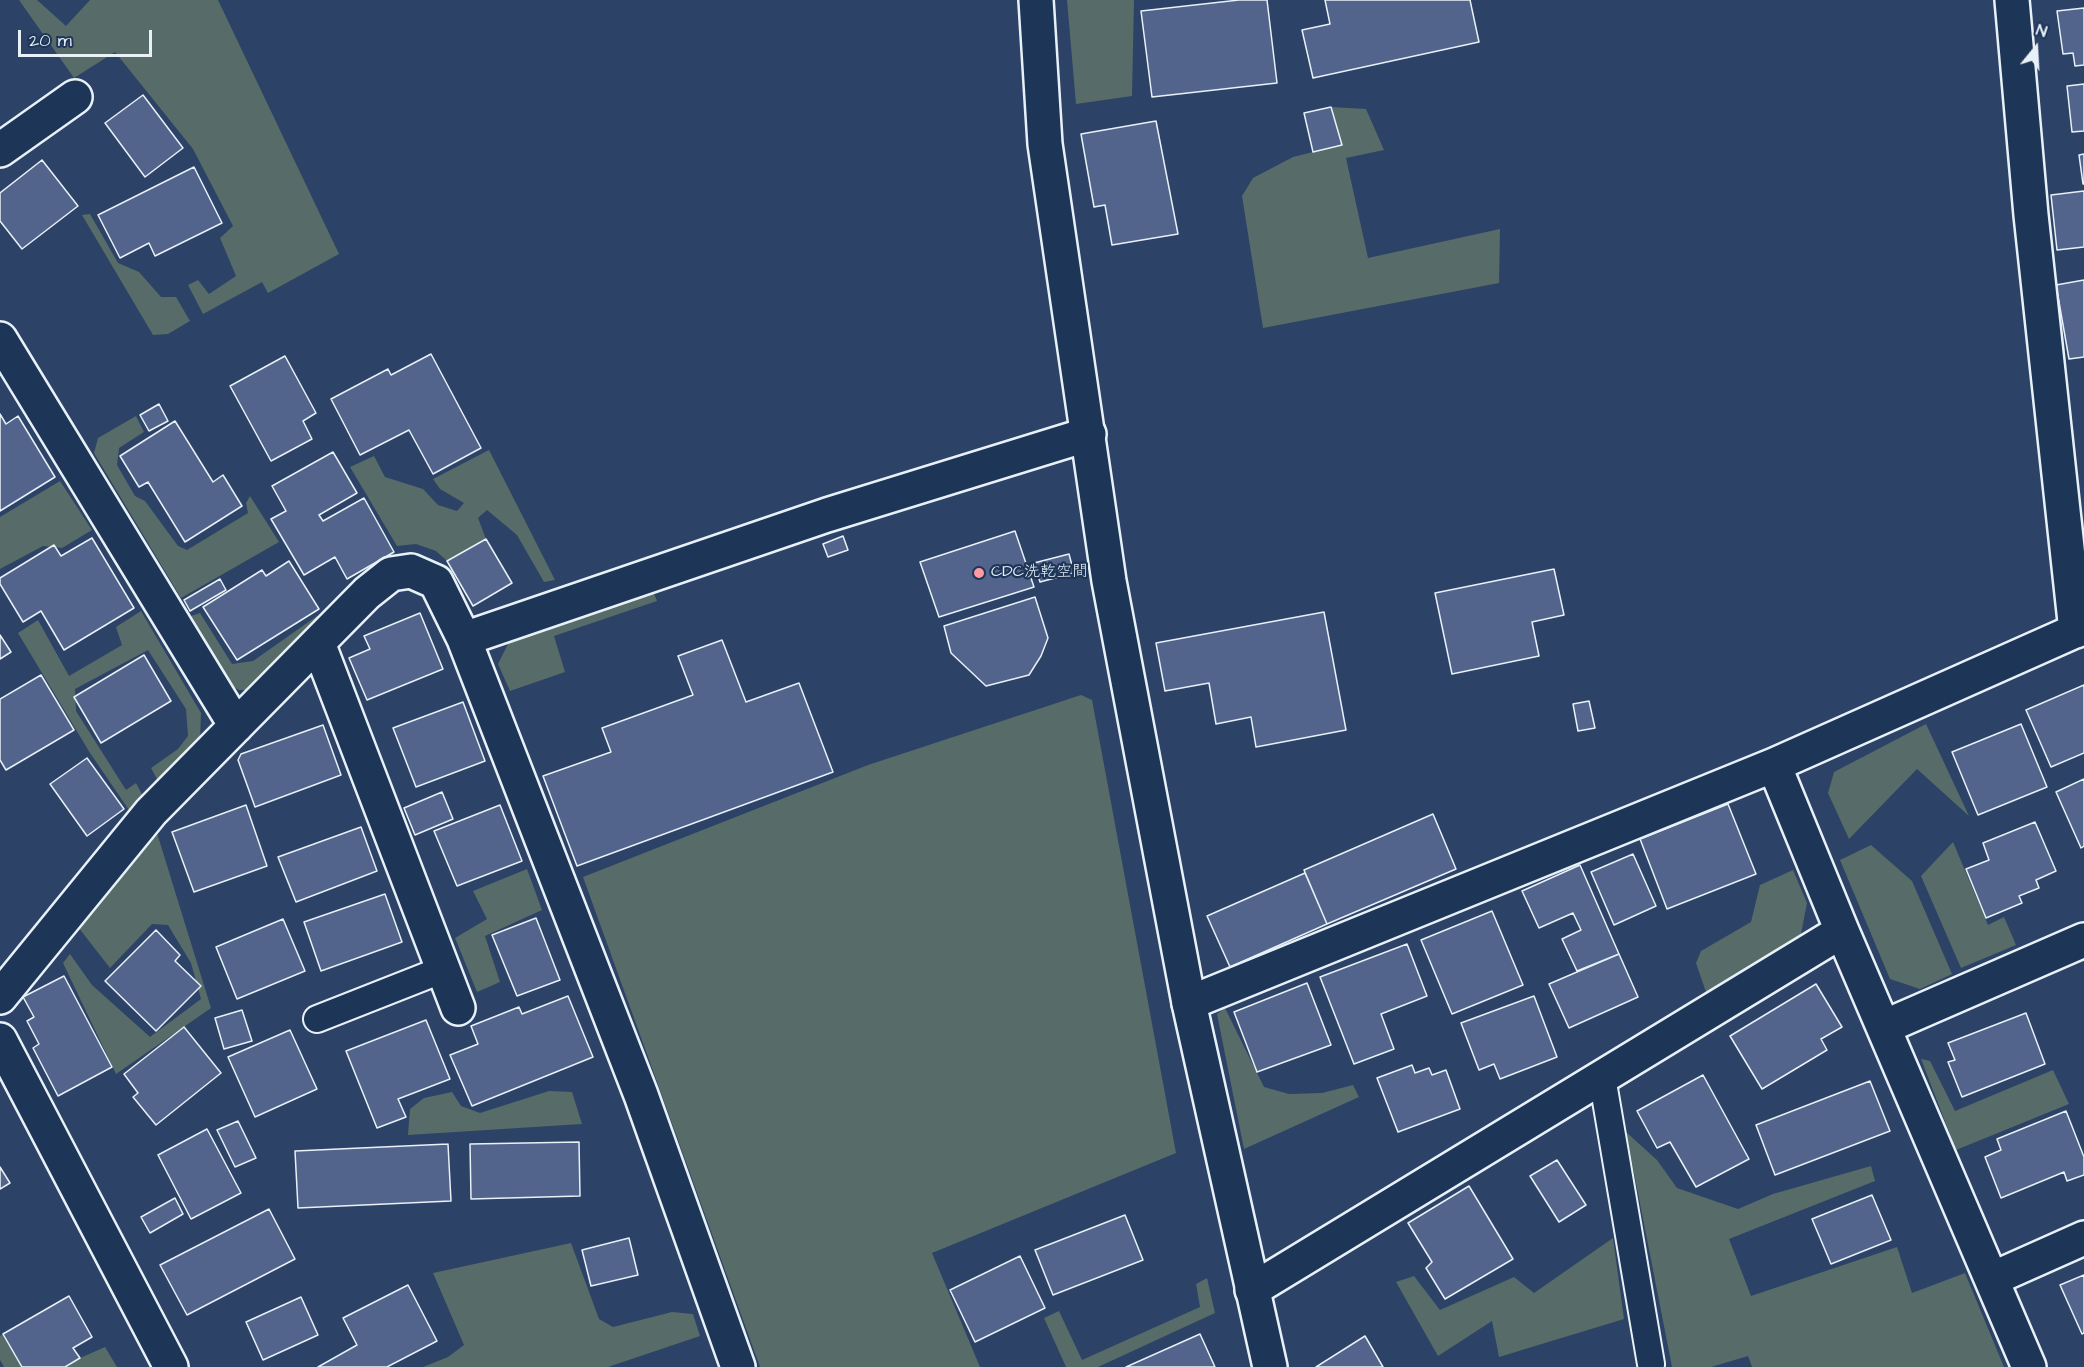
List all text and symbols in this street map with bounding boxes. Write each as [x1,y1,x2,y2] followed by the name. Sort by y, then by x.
[21,18,154,56] scale bar
[2006,18,2066,78] north arrow
[2033,19,2050,43] text: N
[29,28,72,53] text: 20 m
[991,563,1088,583] place label: CDC洗乾空間
[972,566,986,580] marker: CDC洗乾空間

